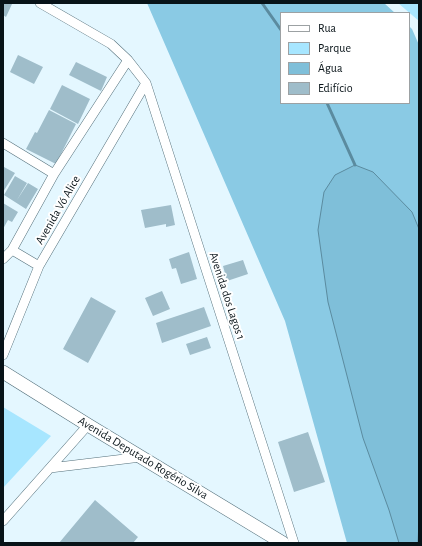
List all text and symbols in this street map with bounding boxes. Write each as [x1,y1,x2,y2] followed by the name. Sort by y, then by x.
[280,12,410,104] legend
[318,22,336,34] text: Rua
[318,42,351,54] text: Parque
[318,62,342,74] text: Água
[318,82,353,94] text: Edifício
[33,173,83,247] street label: Avenida Vó Alice
[206,250,248,342] street label: Avenida dos Lagos 1
[75,413,211,503] street label: Avenida Deputado Rogério Silva

